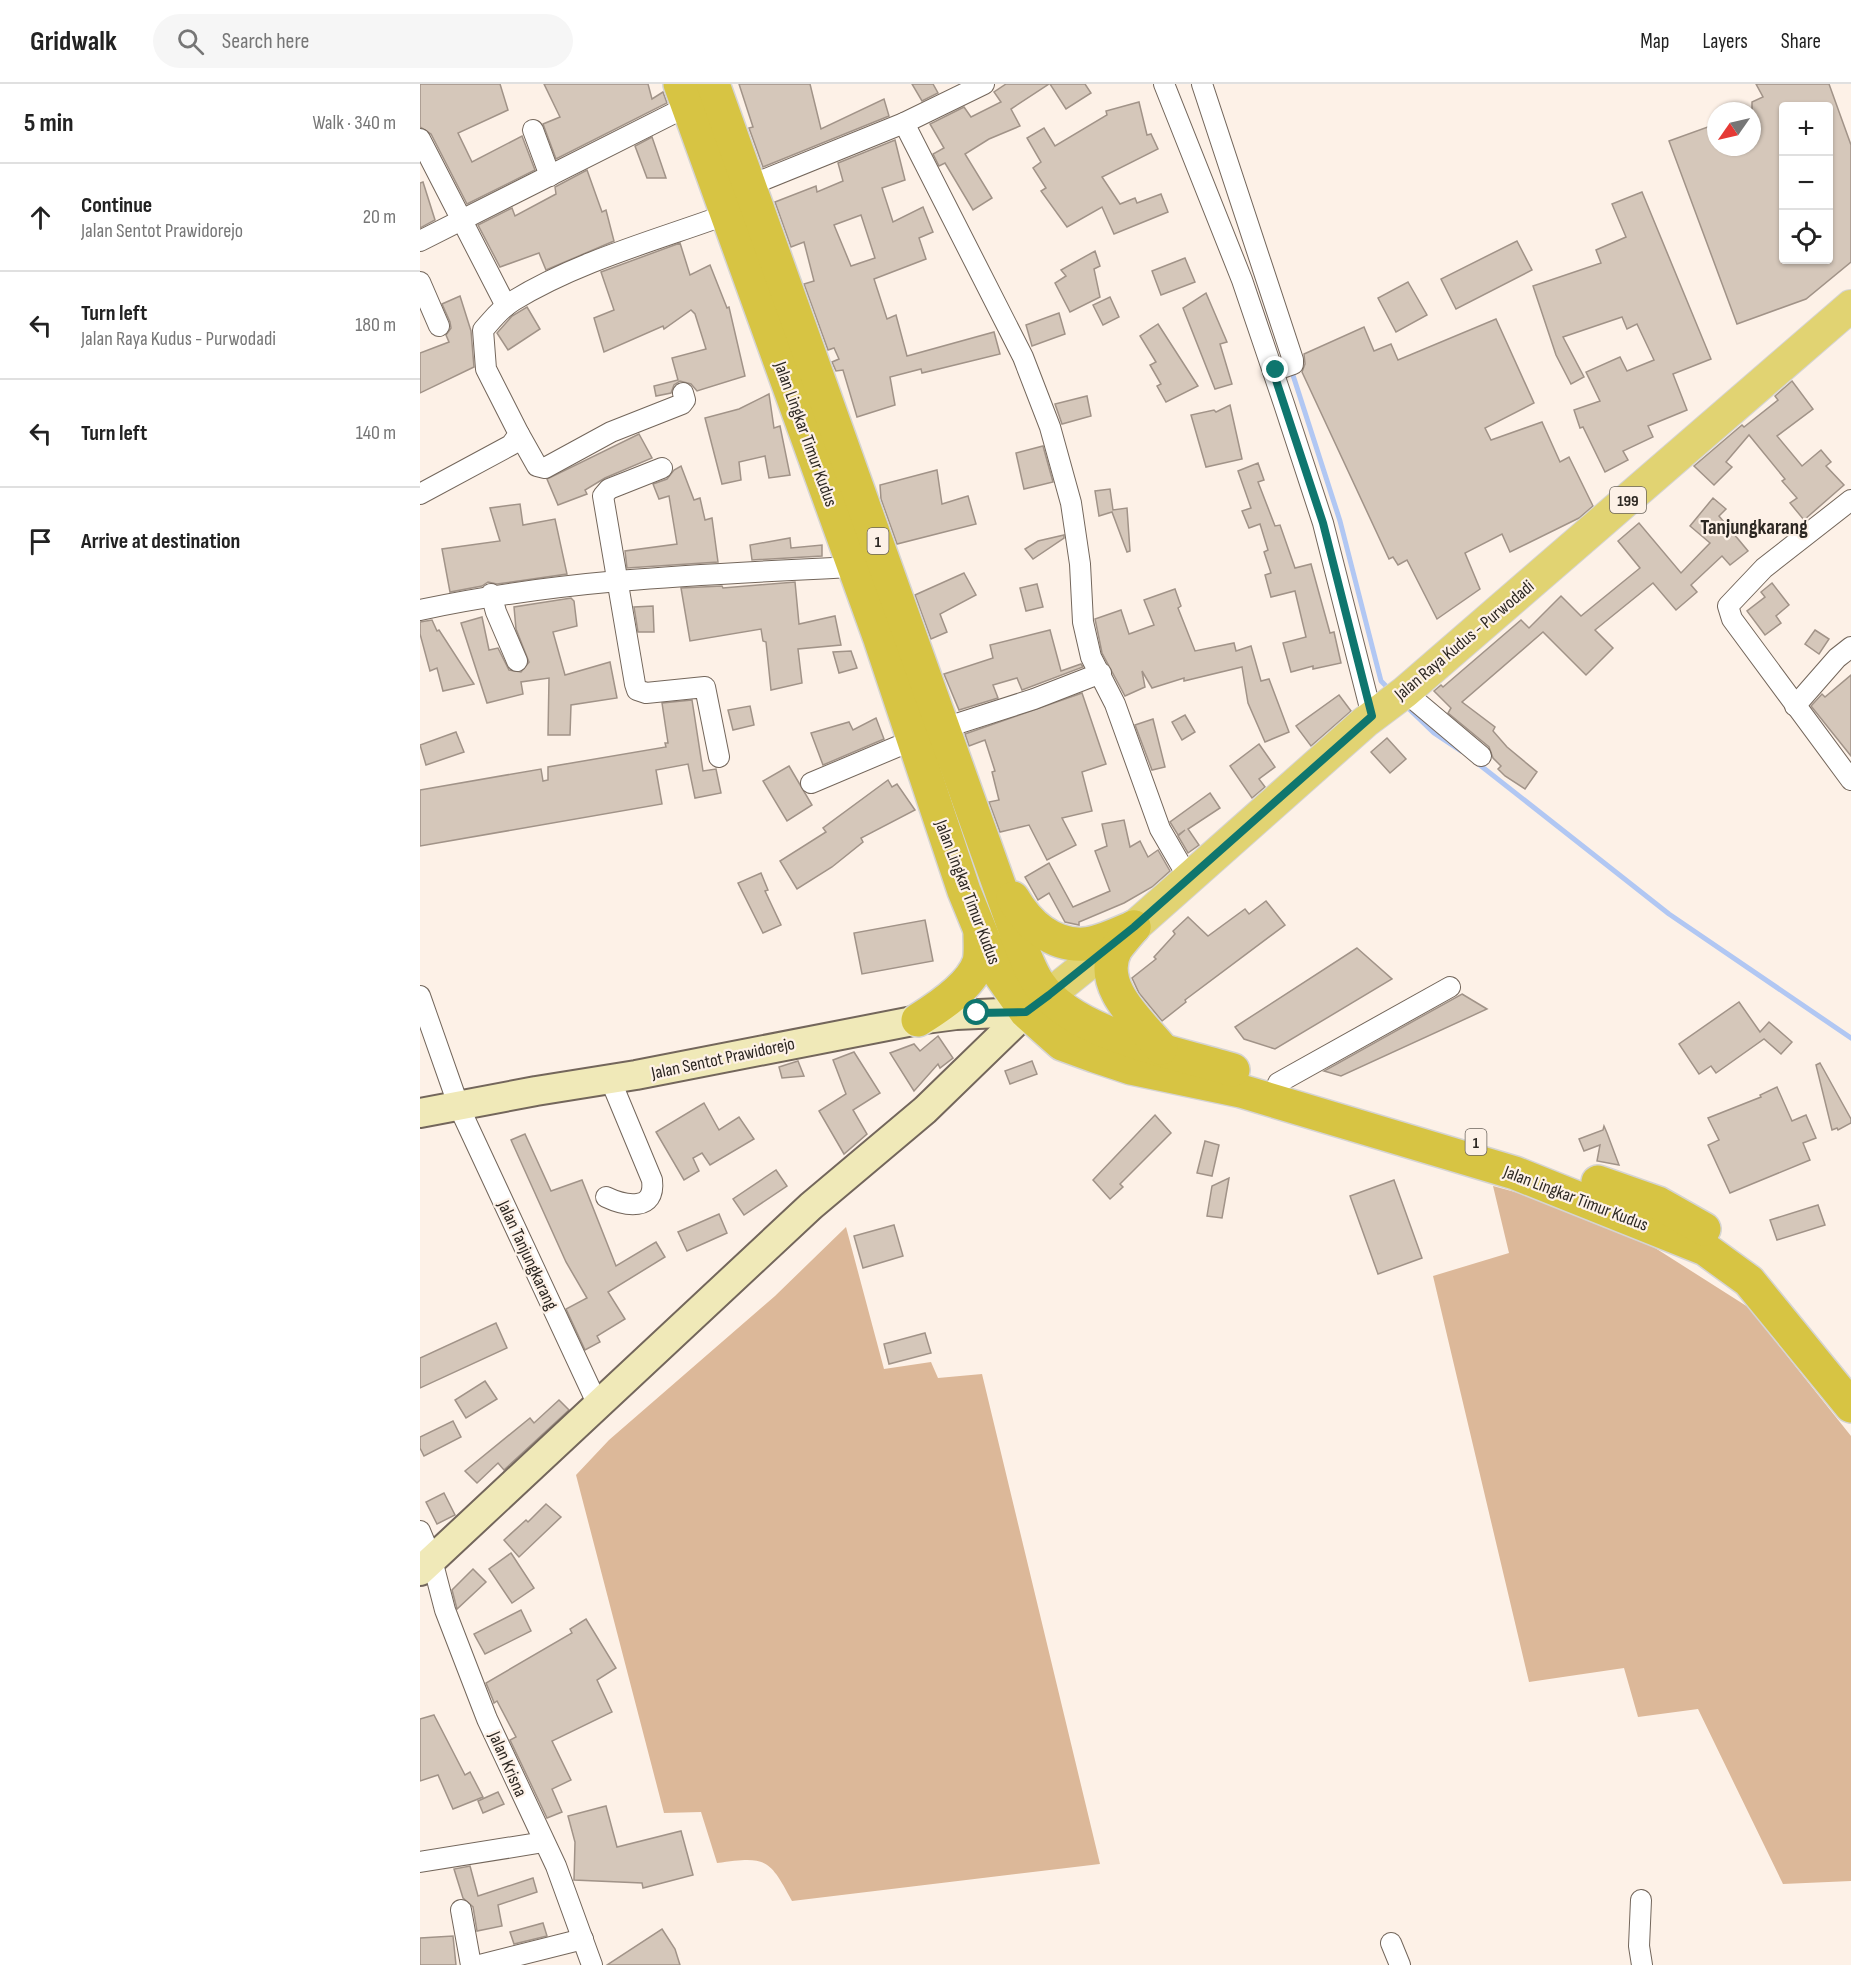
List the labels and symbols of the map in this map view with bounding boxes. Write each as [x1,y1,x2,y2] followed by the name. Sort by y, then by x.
[1707,102,1761,156] north arrow
[1262,356,1288,382] route end
[769,358,842,510] street label: Jalan Lingkar Timur Kudus
[1610,487,1646,513] road number: 199
[1700,515,1808,540] district label: Tanjungkarang
[868,528,888,554] road number: 1
[1390,576,1538,705] street label: Jalan Raya Kudus - Purwodadi
[930,816,1005,967] street label: Jalan Lingkar Timur Kudus
[963,999,989,1025] route start
[649,1033,797,1084] street label: Jalan Sentot Prawidorejo
[1466,1129,1486,1155] road number: 1
[1500,1161,1651,1236] street label: Jalan Lingkar Timur Kudus
[493,1196,562,1313] street label: Jalan Tanjungkarang
[483,1727,531,1800] street label: Jalan Krisna

